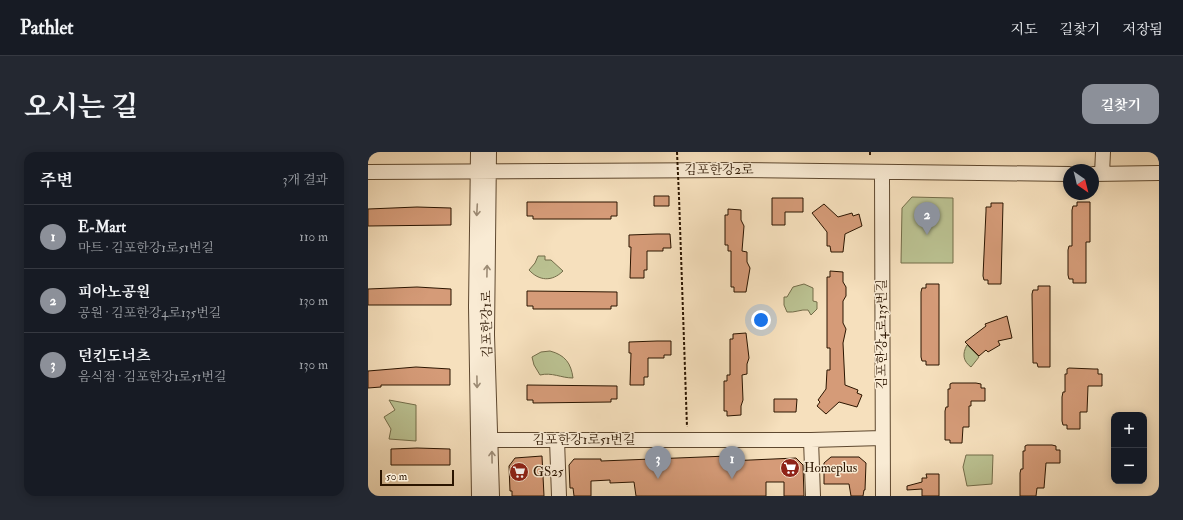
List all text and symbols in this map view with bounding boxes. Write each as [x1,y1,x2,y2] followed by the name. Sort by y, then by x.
[20,16,74,40] text: Pathlet
[1011,21,1038,38] text: 지도
[1060,21,1100,38] text: 길찾기
[1122,21,1163,38] text: 저장됨
[1082,84,1159,124] button: 길찾기
[24,90,138,125] text: 오시는 길
[684,162,754,178] street label: 김포한강2로
[1063,164,1099,200] north arrow
[40,170,73,191] text: 주변
[283,172,328,188] text: 3개 결과
[914,202,940,235] pin: 2
[473,203,480,216] one-way arrow
[78,218,126,237] text: E-Mart
[51,229,55,245] text: 1
[299,229,328,245] text: 110 m
[78,240,214,256] text: 마트 · 김포한강1로51번길
[483,265,491,278] one-way arrow
[874,279,890,389] street label: 김포한강4로135번길
[78,283,150,302] text: 피아노공원
[478,290,496,358] street label: 김포한강1로
[50,293,56,309] text: 2
[299,293,328,309] text: 130 m
[78,305,221,321] text: 공원 · 김포한강4로135번길
[751,310,771,330] your location
[78,347,150,366] text: 던킨도너츠
[51,357,56,373] text: 3
[299,357,328,373] text: 130 m
[78,369,227,385] text: 음식점 · 김포한강1로51번길
[473,375,481,388] one-way arrow
[1111,412,1147,484] map controls
[1111,412,1147,448] button: +
[533,432,635,448] street label: 김포한강1로51번길
[645,446,671,479] pin: 3
[719,446,745,479] pin: 1
[1111,448,1147,484] button: −
[488,451,495,464] one-way arrow
[779,457,801,479] supermarket icon: Homeplus
[804,460,858,477] place label: Homeplus
[508,461,530,483] supermarket icon: GS25
[533,464,564,480] place label: GS25
[380,468,454,487] scale bar
[386,470,407,483] text: 50 m

